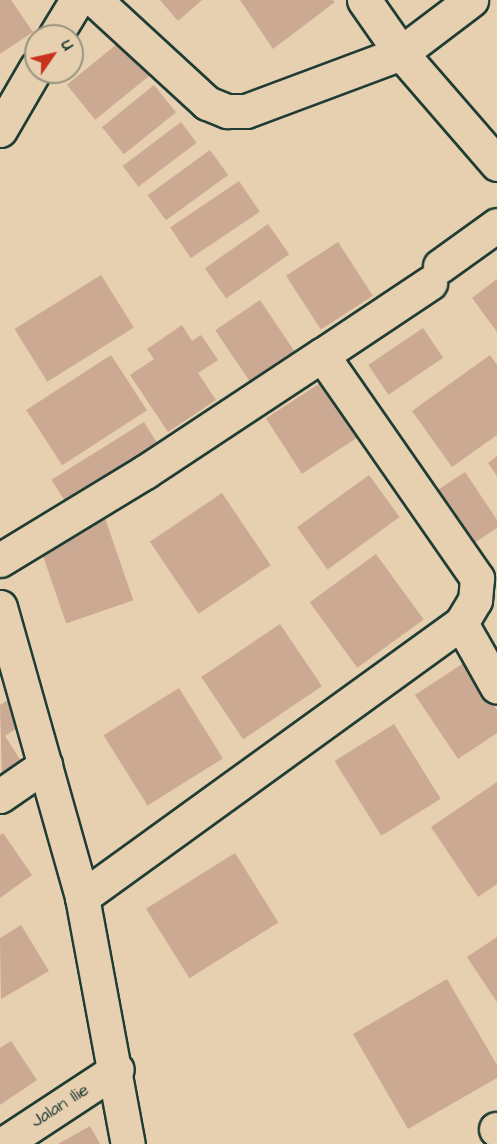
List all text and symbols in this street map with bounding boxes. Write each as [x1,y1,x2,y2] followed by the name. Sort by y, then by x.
[24,24,84,84] north arrow
[56,35,79,55] text: U
[27,1079,93,1133] street label: Jalan Ilie

